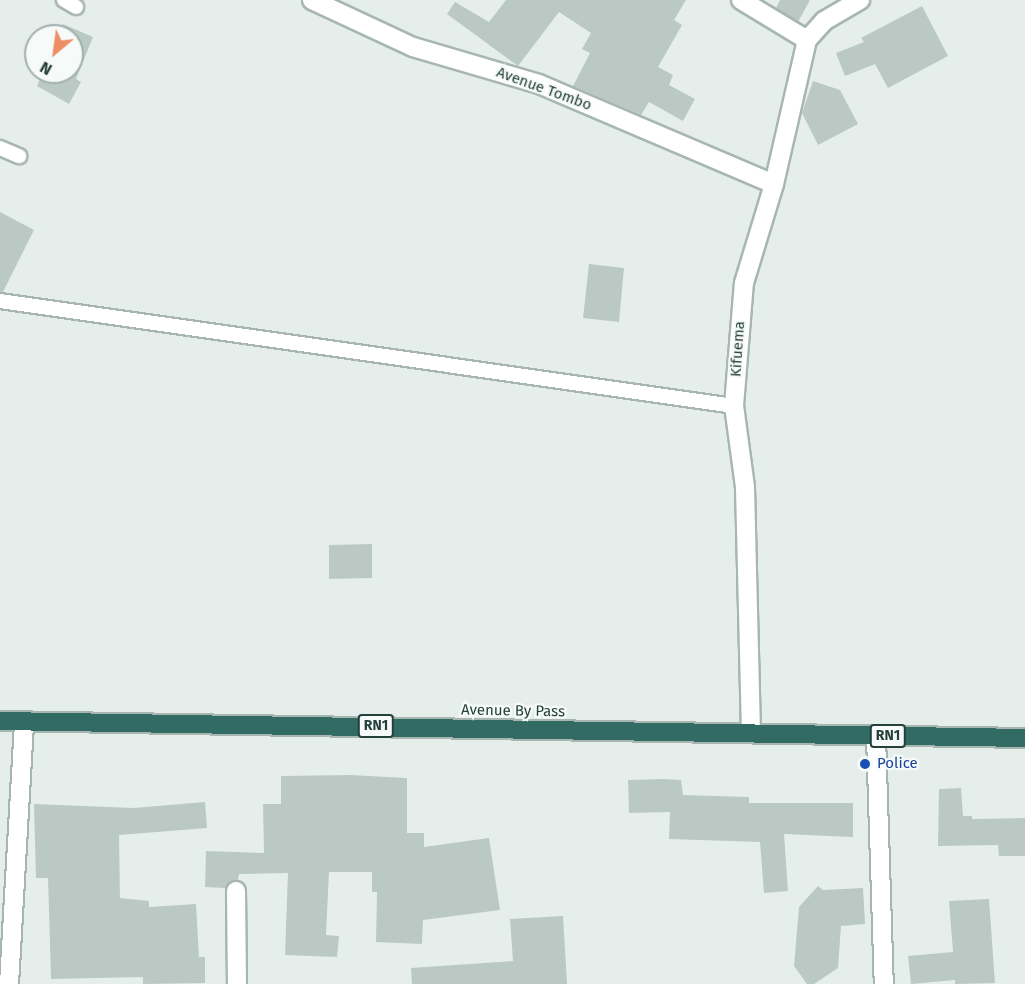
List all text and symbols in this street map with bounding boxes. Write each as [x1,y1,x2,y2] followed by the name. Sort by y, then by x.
[24,24,84,84] north arrow
[37,58,55,79] text: N
[494,63,594,115] street label: Avenue Tombo
[727,320,749,378] street label: Kifuema
[461,701,565,721] street label: Avenue By Pass
[356,715,395,737] road number: RN1
[868,725,908,747] road number: RN1
[877,755,918,773] place label: Police
[858,757,872,771] marker: Police

